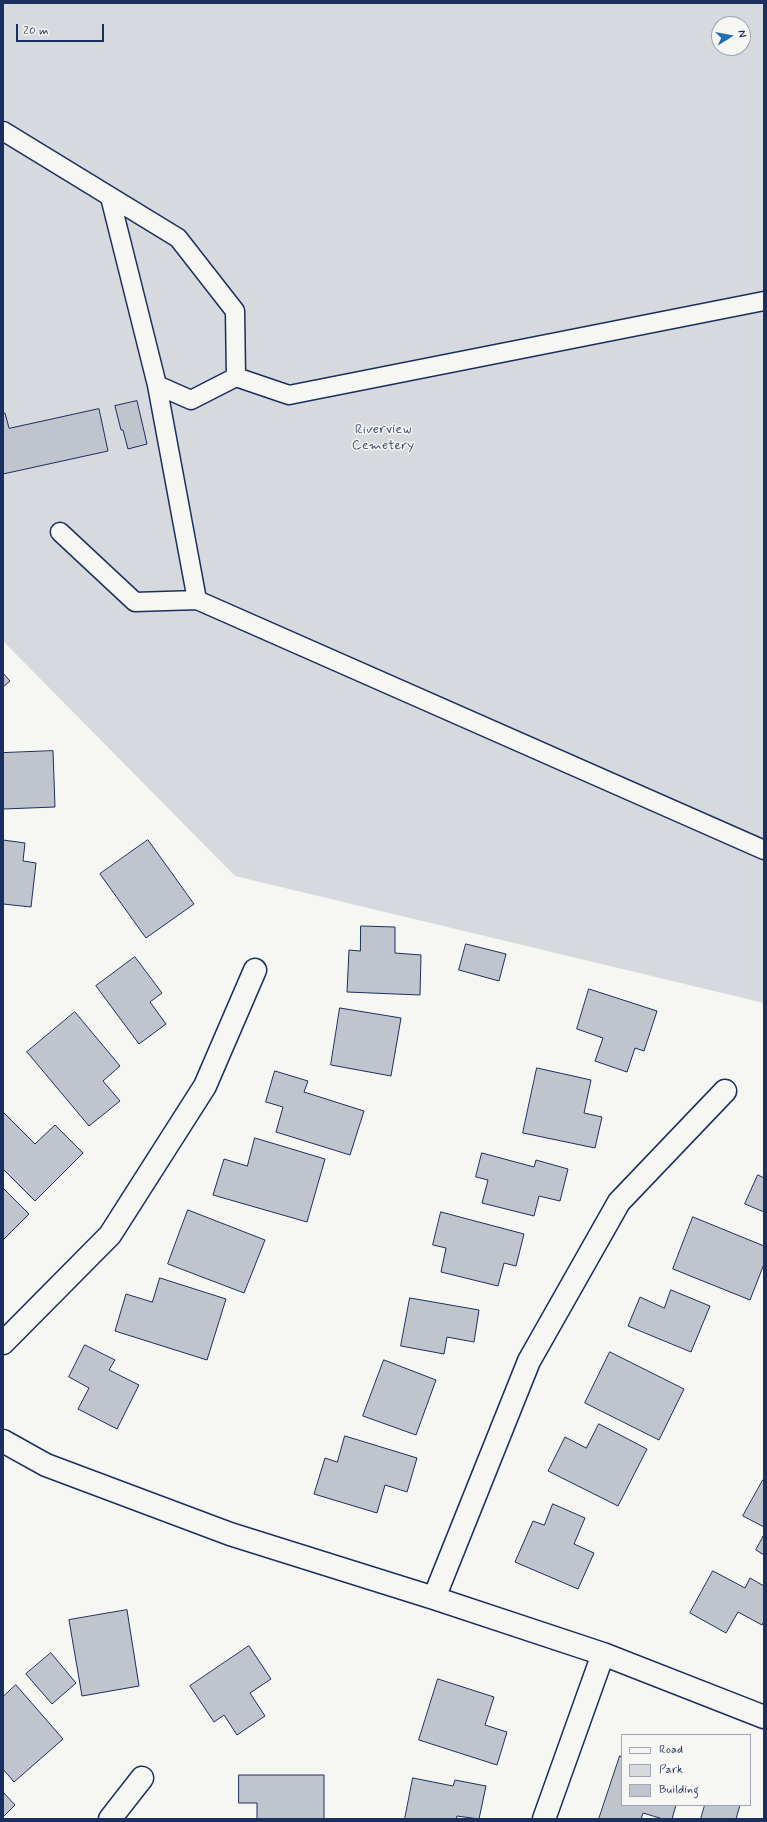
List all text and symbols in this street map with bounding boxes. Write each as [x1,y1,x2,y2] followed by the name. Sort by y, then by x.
[18,16,106,42] scale bar
[711,16,751,56] north arrow
[23,23,49,39] text: 20 m
[734,29,749,39] text: N
[352,422,414,454] park label: Riverview Cemetery
[621,1734,751,1806] legend
[659,1742,683,1758] text: Road
[659,1762,683,1778] text: Park
[659,1782,699,1798] text: Building

